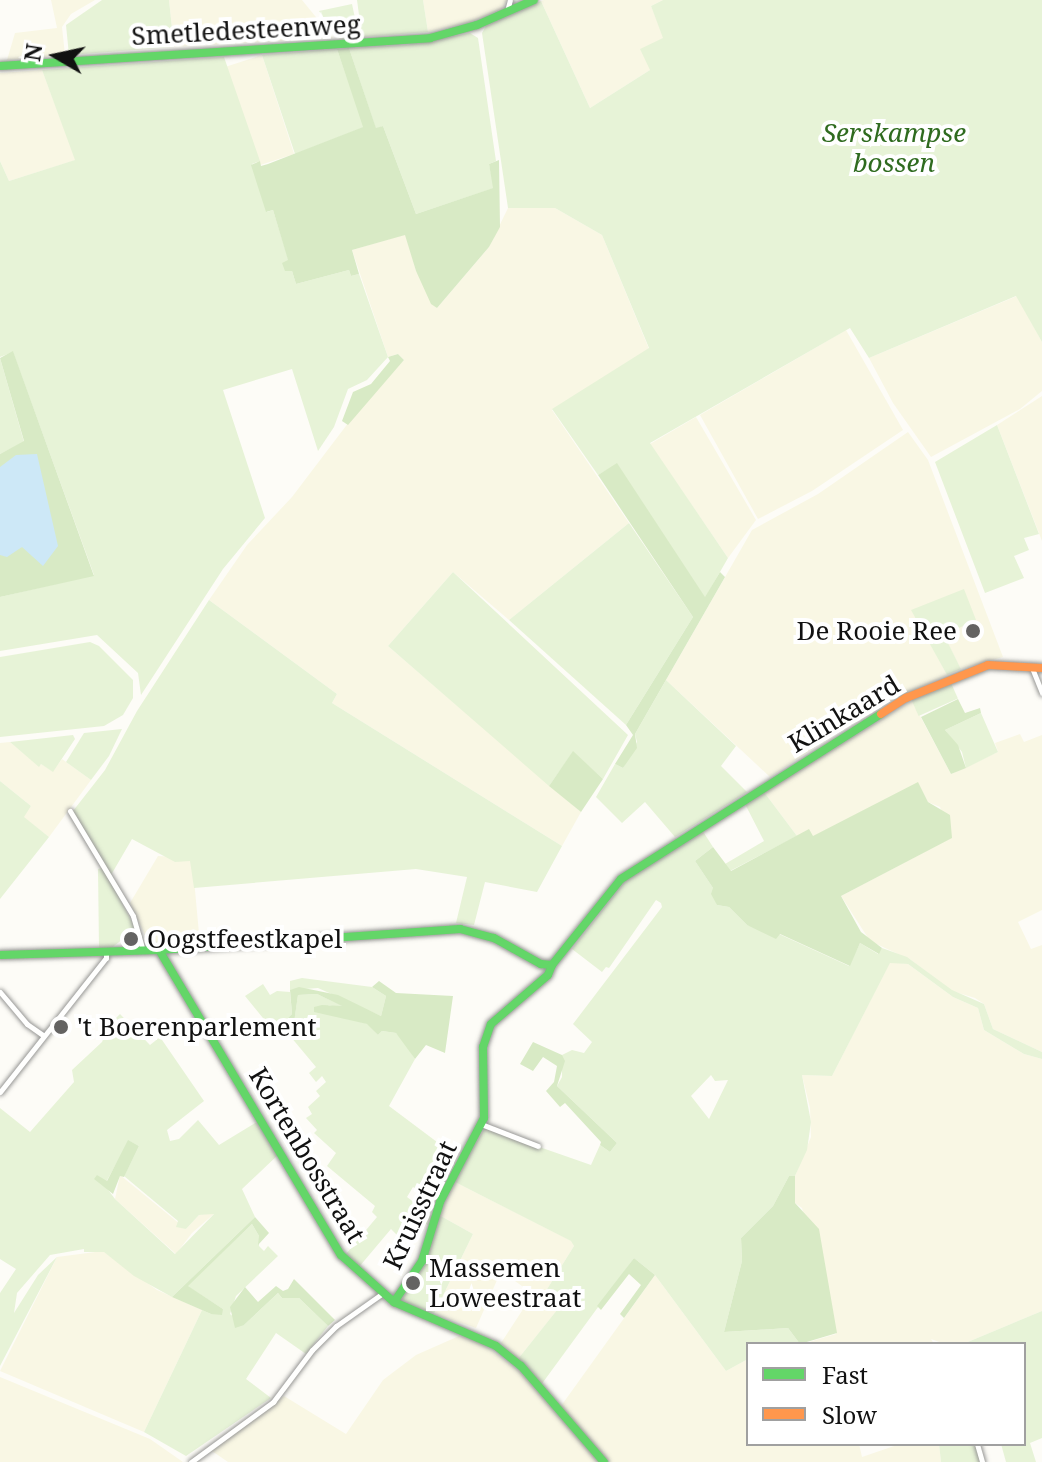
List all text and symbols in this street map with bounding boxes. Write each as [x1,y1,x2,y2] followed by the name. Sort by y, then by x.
[131,8,361,52] street label: Smetledesteenweg
[16,16,96,96] north arrow
[16,41,48,63] text: N
[822,117,966,178] park label: Serskampse bossen
[797,615,957,647] place label: De Rooie Ree
[964,622,982,640] marker: De Rooie Ree
[783,669,905,759] street label: Klinkaard
[147,923,342,955] place label: Oogstfeestkapel
[122,930,140,948] marker: Oogstfeestkapel
[77,1011,317,1043] place label: 't Boerenparlement
[52,1018,70,1036] marker: 't Boerenparlement
[243,1062,371,1248] street label: Kortenbosstraat
[377,1136,463,1274] street label: Kruisstraat
[429,1252,581,1314] place label: Massemen Loweestraat
[404,1274,422,1292] marker: Massemen Loweestraat
[746,1342,1026,1446] legend
[822,1358,868,1391] text: Fast
[822,1398,877,1431] text: Slow

